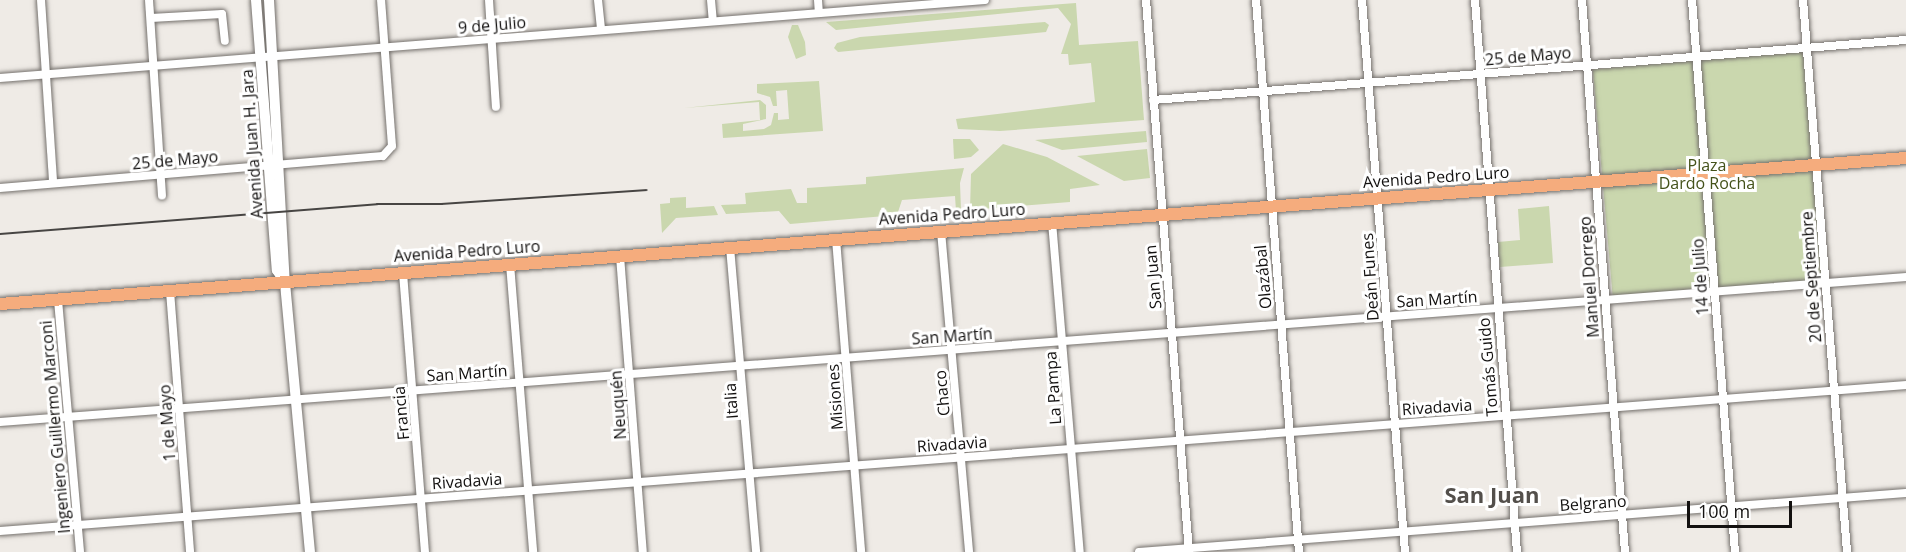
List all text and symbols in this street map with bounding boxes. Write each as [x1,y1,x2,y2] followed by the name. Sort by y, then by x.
[457,12,527,38] street label: 9 de Julio
[1484,43,1572,69] street label: 25 de Mayo
[237,69,267,219] street label: Avenida Juan H. Jara
[131,147,219,173] street label: 25 de Mayo
[1659,155,1755,193] park label: Plaza Dardo Rocha
[1362,162,1510,192] street label: Avenida Pedro Luro
[878,199,1026,229] street label: Avenida Pedro Luro
[1797,211,1825,343] street label: 20 de Septiembre
[1575,216,1603,338] street label: Manuel Dorrego
[1357,232,1383,322] street label: Deán Funes
[393,236,541,266] street label: Avenida Pedro Luro
[1688,238,1712,316] street label: 14 de Julio
[1141,244,1165,310] street label: San Juan
[1251,244,1275,310] street label: Olazábal
[1396,287,1478,311] street label: San Martín
[1474,317,1502,417] street label: Tomás Guido
[36,320,74,534] street label: Ingeniero Guillermo Marconi
[911,324,993,348] street label: San Martín
[1041,351,1065,425] street label: La Pampa
[426,361,508,385] street label: San Martín
[823,363,847,431] street label: Misiones
[930,369,954,417] street label: Chaco
[606,370,630,440] street label: Neuquén
[720,382,742,420] street label: Italia
[155,384,179,462] street label: 1 de Mayo
[389,385,413,441] street label: Francia
[1401,395,1473,419] street label: Rivadavia
[916,432,988,456] street label: Rivadavia
[431,469,503,493] street label: Rivadavia
[1444,482,1540,508] district label: San Juan
[1690,489,1795,527] scale bar
[1559,491,1627,515] street label: Belgrano
[1698,499,1750,523] text: 100 m

